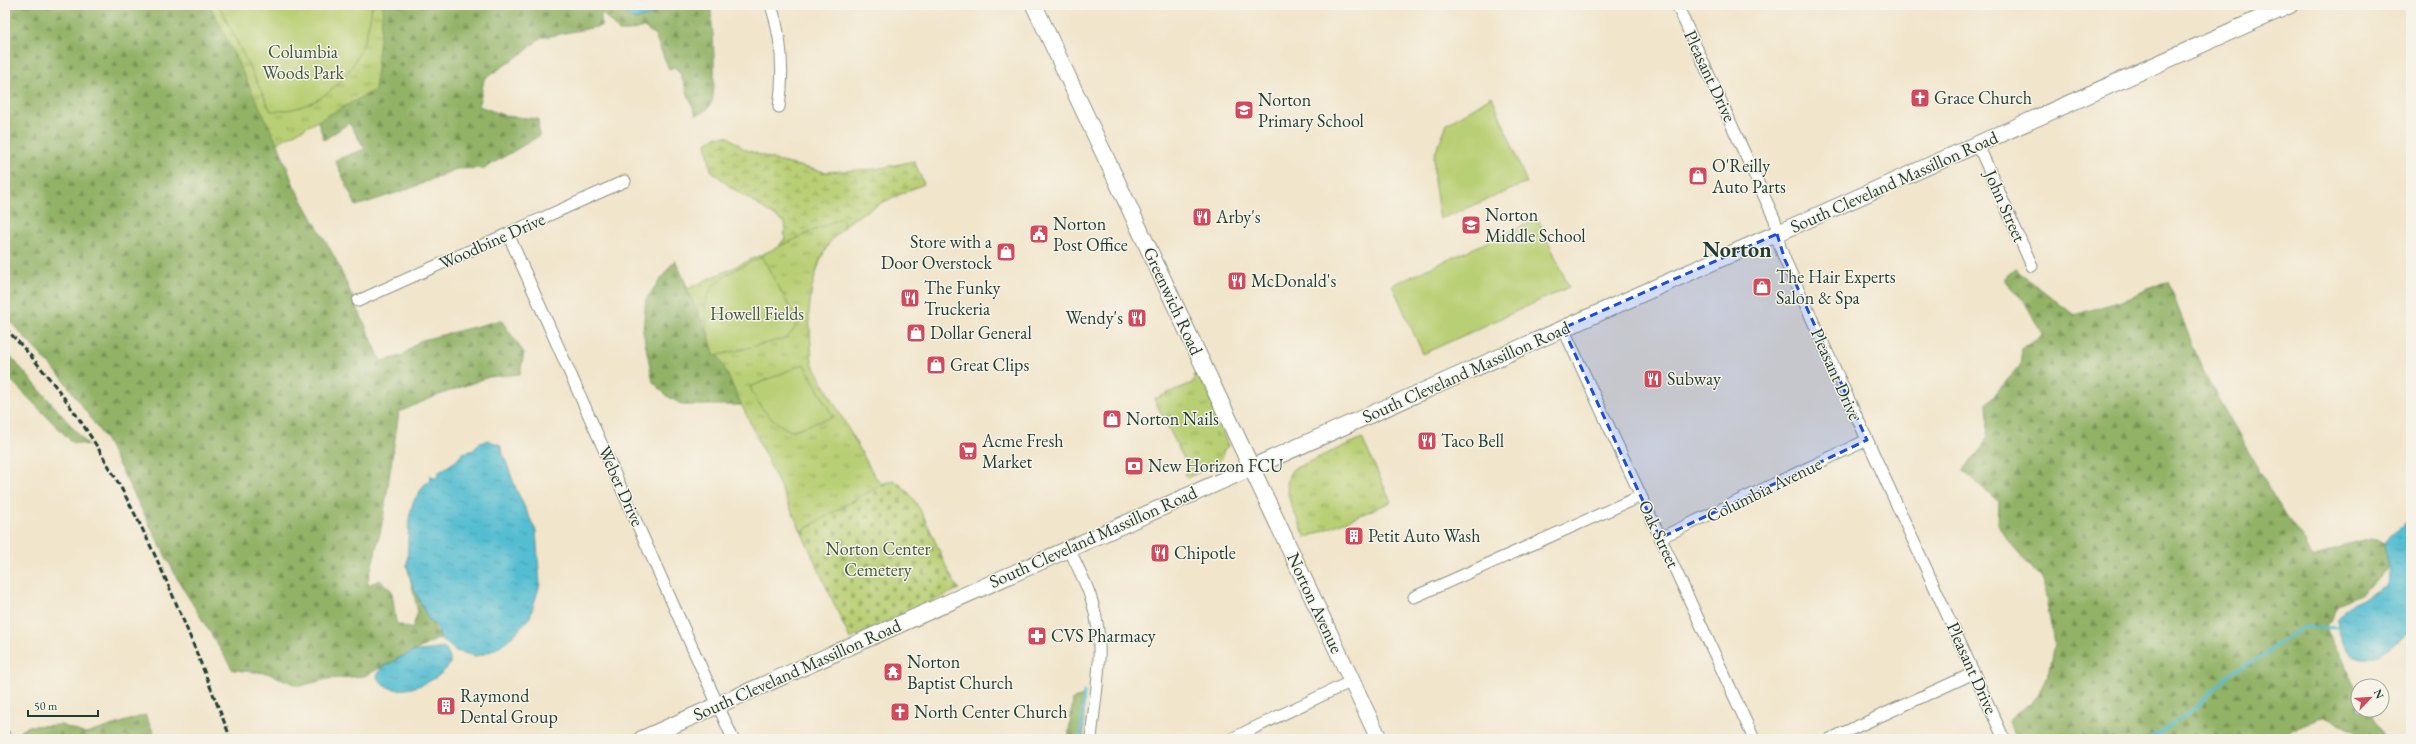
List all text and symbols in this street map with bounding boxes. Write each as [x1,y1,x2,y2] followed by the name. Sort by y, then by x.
[1679,26,1742,125] street label: Pleasant Drive
[262,40,344,84] park label: Columbia Woods Park
[1934,86,2032,109] place label: Grace Church
[1909,87,1931,109] church icon: Grace Church
[1258,88,1364,132] place label: Norton Primary School
[1233,99,1255,121] school or university icon: Norton Primary School
[1786,125,2002,238] street label: South Cleveland Massillon Road
[1711,154,1786,198] place label: O'Reilly Auto Parts
[1979,164,2032,246] street label: John Street
[1687,165,1709,187] shop icon: O'Reilly Auto Parts
[1485,203,1586,247] place label: Norton Middle School
[1215,205,1261,228] place label: Arby's
[1191,206,1213,228] restaurant icon: Arby's
[435,207,548,274] street label: Woodbine Drive
[1053,212,1128,256] place label: Norton Post Office
[1460,214,1482,236] school or university icon: Norton Middle School
[1028,223,1050,245] public building icon: Norton Post Office
[881,230,993,274] place label: Store with a Door Overstock
[1702,235,1772,264] district label: Norton
[995,241,1017,263] shop icon: Store with a Door Overstock
[1138,243,1209,359] street label: Greenwich Road
[1776,265,1896,309] place label: The Hair Experts Salon & Spa
[1251,269,1336,292] place label: McDonald's
[1226,270,1248,292] restaurant icon: McDonald's
[924,276,1001,320] place label: The Funky Truckeria
[1751,276,1773,298] shop icon: The Hair Experts Salon & Spa
[899,287,921,309] restaurant icon: The Funky Truckeria
[710,302,804,325] park label: Howell Fields
[1065,306,1123,329] place label: Wendy's
[1126,307,1148,329] restaurant icon: Wendy's
[1358,315,1574,428] street label: South Cleveland Massillon Road
[930,321,1032,344] place label: Dollar General
[905,322,927,344] shop icon: Dollar General
[1806,324,1867,424] street label: Pleasant Drive
[950,353,1029,376] place label: Great Clips
[925,354,947,376] shop icon: Great Clips
[1667,367,1721,390] place label: Subway
[1642,368,1664,390] restaurant icon: Subway
[1126,407,1219,430] place label: Norton Nails
[1101,408,1123,430] shop icon: Norton Nails
[981,429,1063,473] place label: Acme Fresh Market
[1441,429,1504,452] place label: Taco Bell
[1416,430,1438,452] restaurant icon: Taco Bell
[957,440,979,462] supermarket icon: Acme Fresh Market
[593,442,649,530] street label: Weber Drive
[1702,452,1825,527] street label: Columbia Avenue
[1148,454,1284,477] place label: New Horizon FCU
[1123,455,1145,477] bank icon: New Horizon FCU
[985,480,1201,593] street label: South Cleveland Massillon Road
[1634,496,1685,572] street label: Oak Street
[1368,524,1480,547] place label: Petit Auto Wash
[1343,525,1365,547] building icon: Petit Auto Wash
[826,537,930,581] park label: Norton Center Cemetery
[1174,541,1236,564] place label: Chipotle
[1149,542,1171,564] restaurant icon: Chipotle
[1282,549,1349,657] street label: Norton Avenue
[689,613,905,726] street label: South Cleveland Massillon Road
[1942,618,2003,718] street label: Pleasant Drive
[1051,624,1156,647] place label: CVS Pharmacy
[1026,625,1048,647] pharmacy icon: CVS Pharmacy
[907,650,1013,694] place label: Norton Baptist Church
[882,661,904,683] temple icon: Norton Baptist Church
[2350,678,2390,718] north arrow
[460,684,558,728] place label: Raymond Dental Group
[2371,687,2387,701] text: N
[28,692,98,718] scale bar
[435,695,457,717] building icon: Raymond Dental Group
[34,698,58,714] text: 50 m
[914,700,1067,723] place label: North Center Church
[889,701,911,723] church icon: North Center Church

